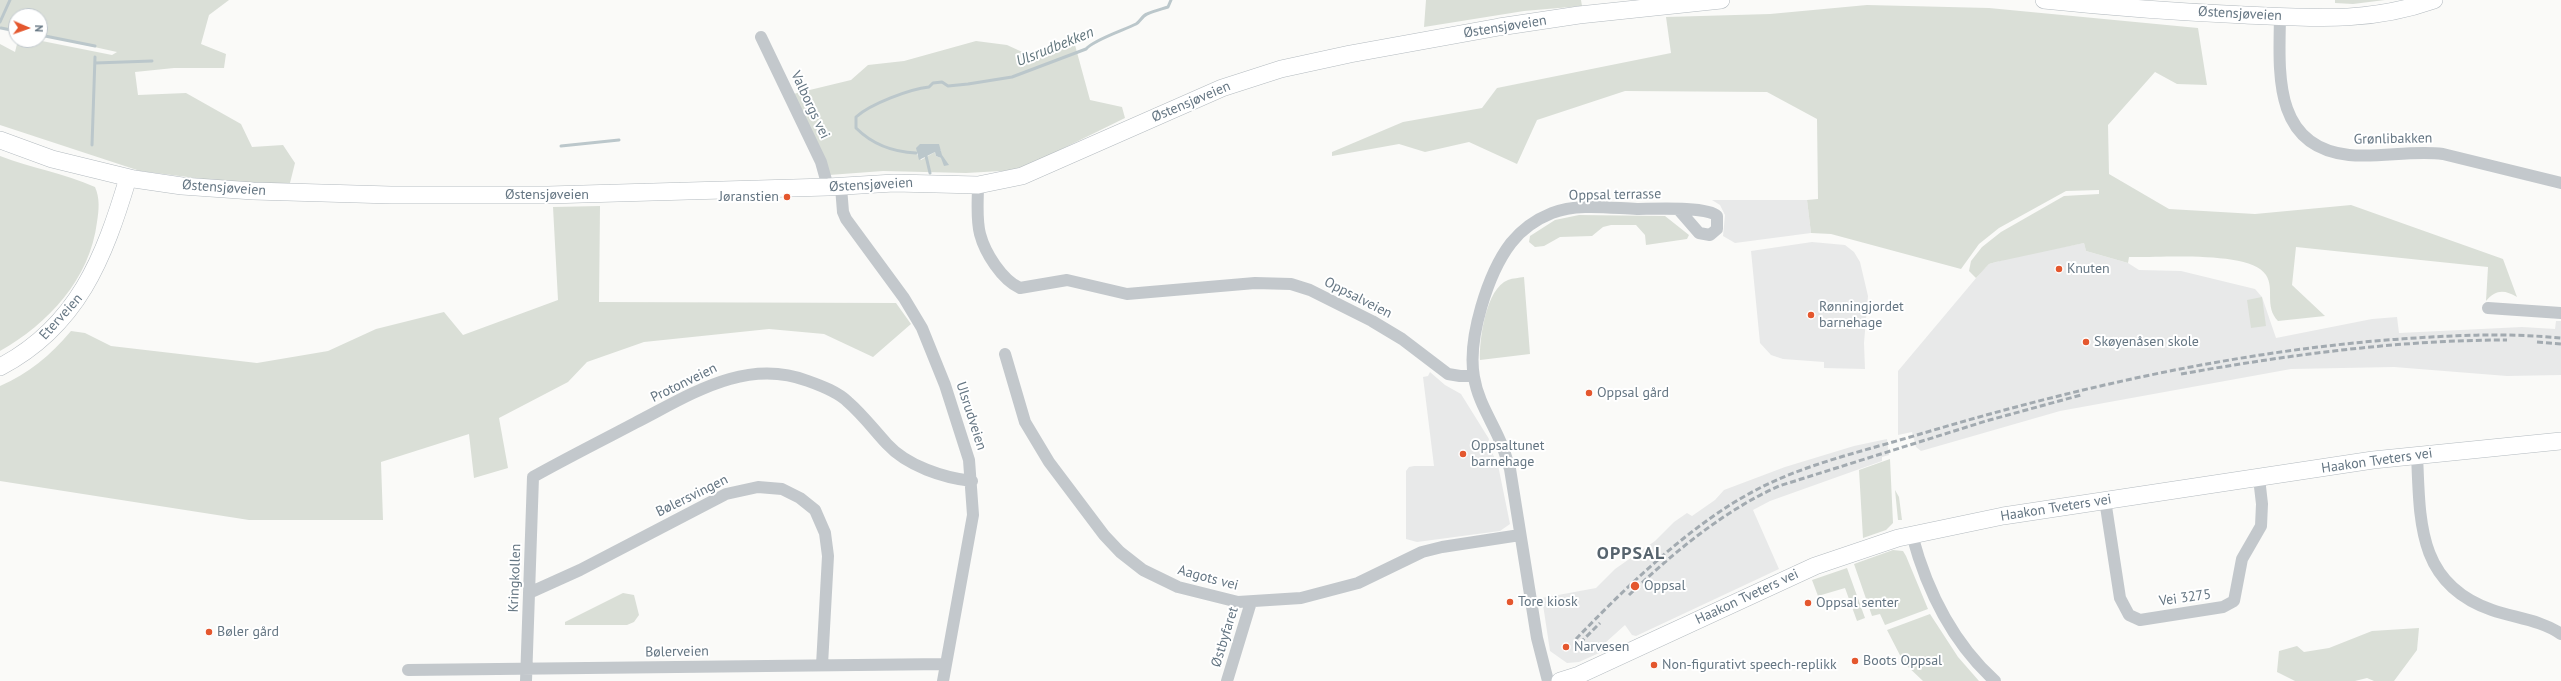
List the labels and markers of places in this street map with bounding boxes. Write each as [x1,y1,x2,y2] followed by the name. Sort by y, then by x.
[719,189,779,205] place label: Jøranstien
[782,192,792,202] marker: Jøranstien
[2067,261,2110,277] place label: Knuten
[2054,264,2064,274] marker: Knuten
[1819,299,1904,332] place label: Rønningjordet barnehage
[1806,310,1816,320] marker: Rønningjordet barnehage
[2094,334,2199,350] place label: Skøyenåsen skole
[2081,337,2091,347] marker: Skøyenåsen skole
[1597,385,1669,401] place label: Oppsal gård
[1584,388,1594,398] marker: Oppsal gård
[1471,438,1544,470] place label: Oppsaltunet barnehage
[1458,449,1468,459] marker: Oppsaltunet barnehage
[1644,578,1686,594] place label: Oppsal
[1629,580,1641,592] marker: Oppsal
[1518,594,1578,610] place label: Tore kiosk
[1816,595,1899,611] place label: Oppsal senter
[1505,597,1515,607] marker: Tore kiosk
[1803,598,1813,608] marker: Oppsal senter
[217,624,279,640] place label: Bøler gård
[204,627,214,637] marker: Bøler gård
[1574,639,1629,655] place label: Narvesen
[1561,642,1571,652] marker: Narvesen
[1863,653,1942,669] place label: Boots Oppsal
[1850,656,1860,666] marker: Boots Oppsal
[1662,657,1837,673] place label: Non-figurativt speech-replikk
[1649,660,1659,670] marker: Non-figurativt speech-replikk

